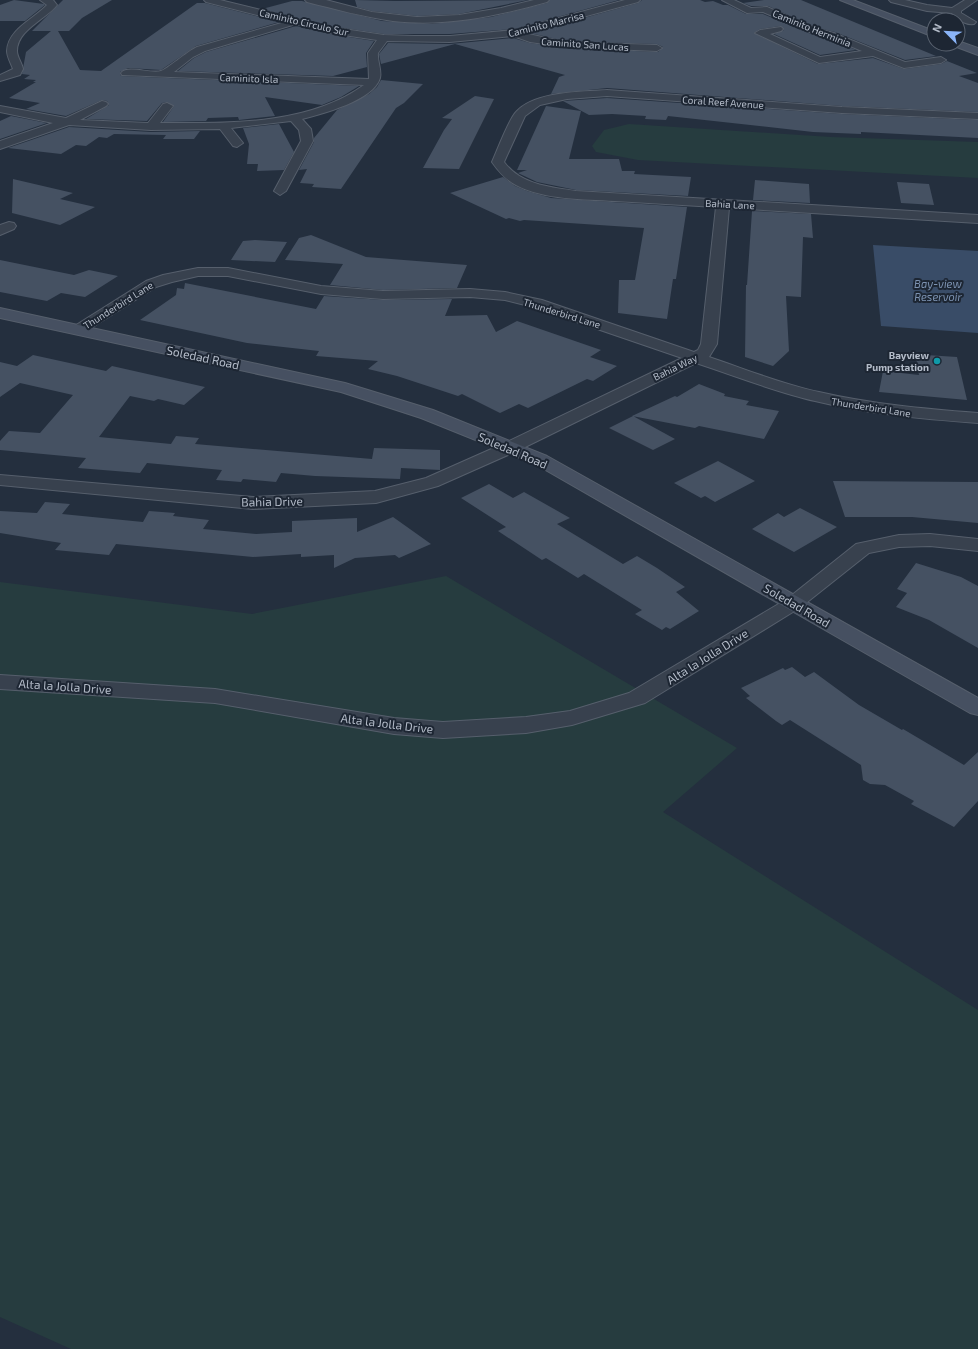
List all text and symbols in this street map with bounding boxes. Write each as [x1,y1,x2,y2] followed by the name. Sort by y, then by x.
[258,6,350,38] street label: Caminito Circulo Sur
[771,7,853,49] street label: Caminito Herminia
[507,9,585,39] street label: Caminito Marrisa
[926,12,966,52] north arrow
[929,21,944,34] text: N
[541,35,629,53] street label: Caminito San Lucas
[220,71,278,85] street label: Caminito Isla
[682,93,764,111] street label: Coral Reef Avenue
[705,197,755,211] street label: Bahia Lane
[914,277,963,303] water label: Bay-view Reservoir
[81,279,155,331] street label: Thunderbird Lane
[522,296,602,330] street label: Thunderbird Lane
[165,342,241,372] street label: Soledad Road
[866,349,929,373] place label: Bayview Pump station
[651,351,700,383] street label: Bahia Way
[932,356,942,366] marker: Bayview Pump station
[830,395,912,419] street label: Thunderbird Lane
[476,429,550,471] street label: Soledad Road
[241,493,303,509] street label: Bahia Drive
[761,580,833,630] street label: Soledad Road
[664,625,750,687] street label: Alta la Jolla Drive
[18,676,112,696] street label: Alta la Jolla Drive
[340,710,434,736] street label: Alta la Jolla Drive

